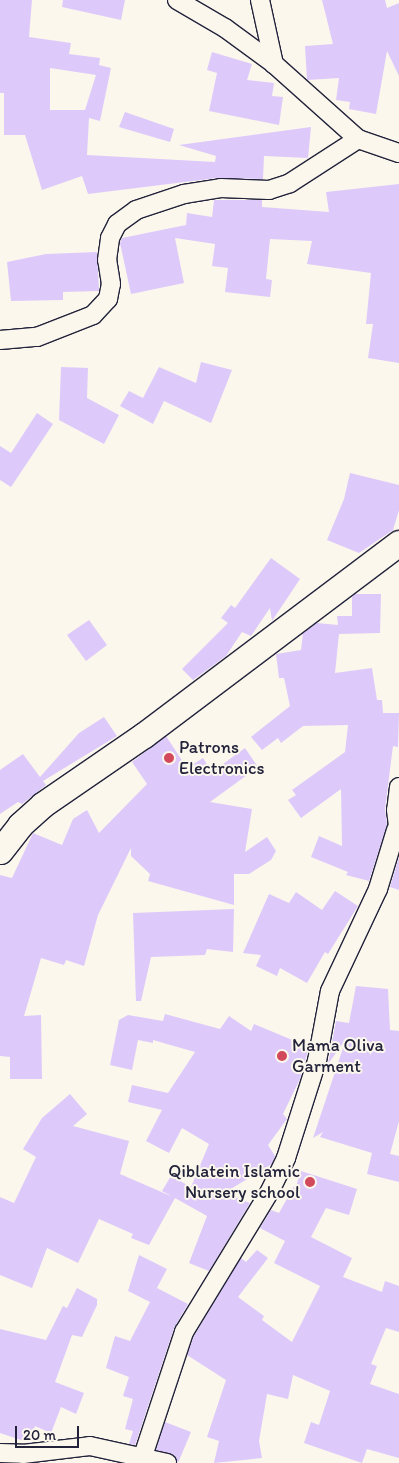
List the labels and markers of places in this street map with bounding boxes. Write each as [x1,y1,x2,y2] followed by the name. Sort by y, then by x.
[179,737,264,780] place label: Patrons Electronics
[163,752,175,764] marker: Patrons Electronics
[292,1035,384,1078] place label: Mama Oliva Garment
[276,1050,288,1062] marker: Mama Oliva Garment
[167,1161,300,1204] place label: Qiblatein Islamic Nursery school
[304,1176,316,1188] marker: Qiblatein Islamic Nursery school

